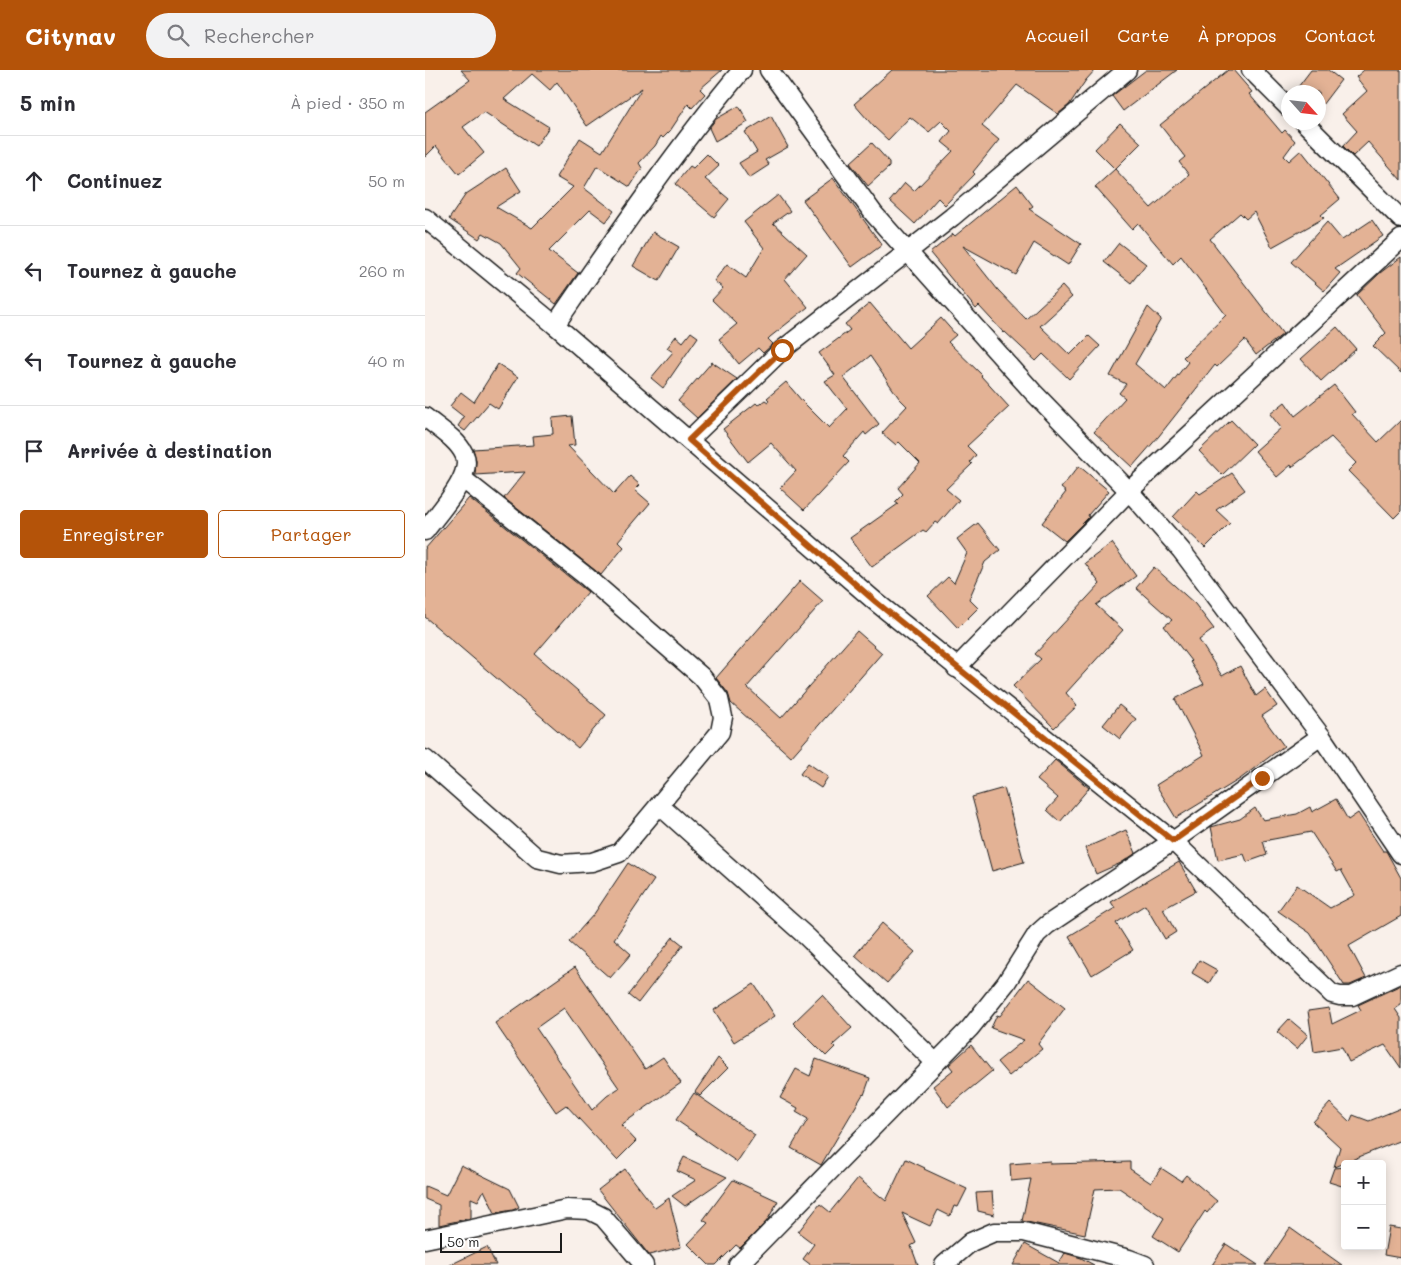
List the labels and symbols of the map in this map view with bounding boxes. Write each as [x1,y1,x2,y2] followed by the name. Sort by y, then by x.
[1281,85,1326,130] north arrow
[771,339,794,362] route start
[1251,767,1274,790] route end
[440,1230,563,1253] scale bar

